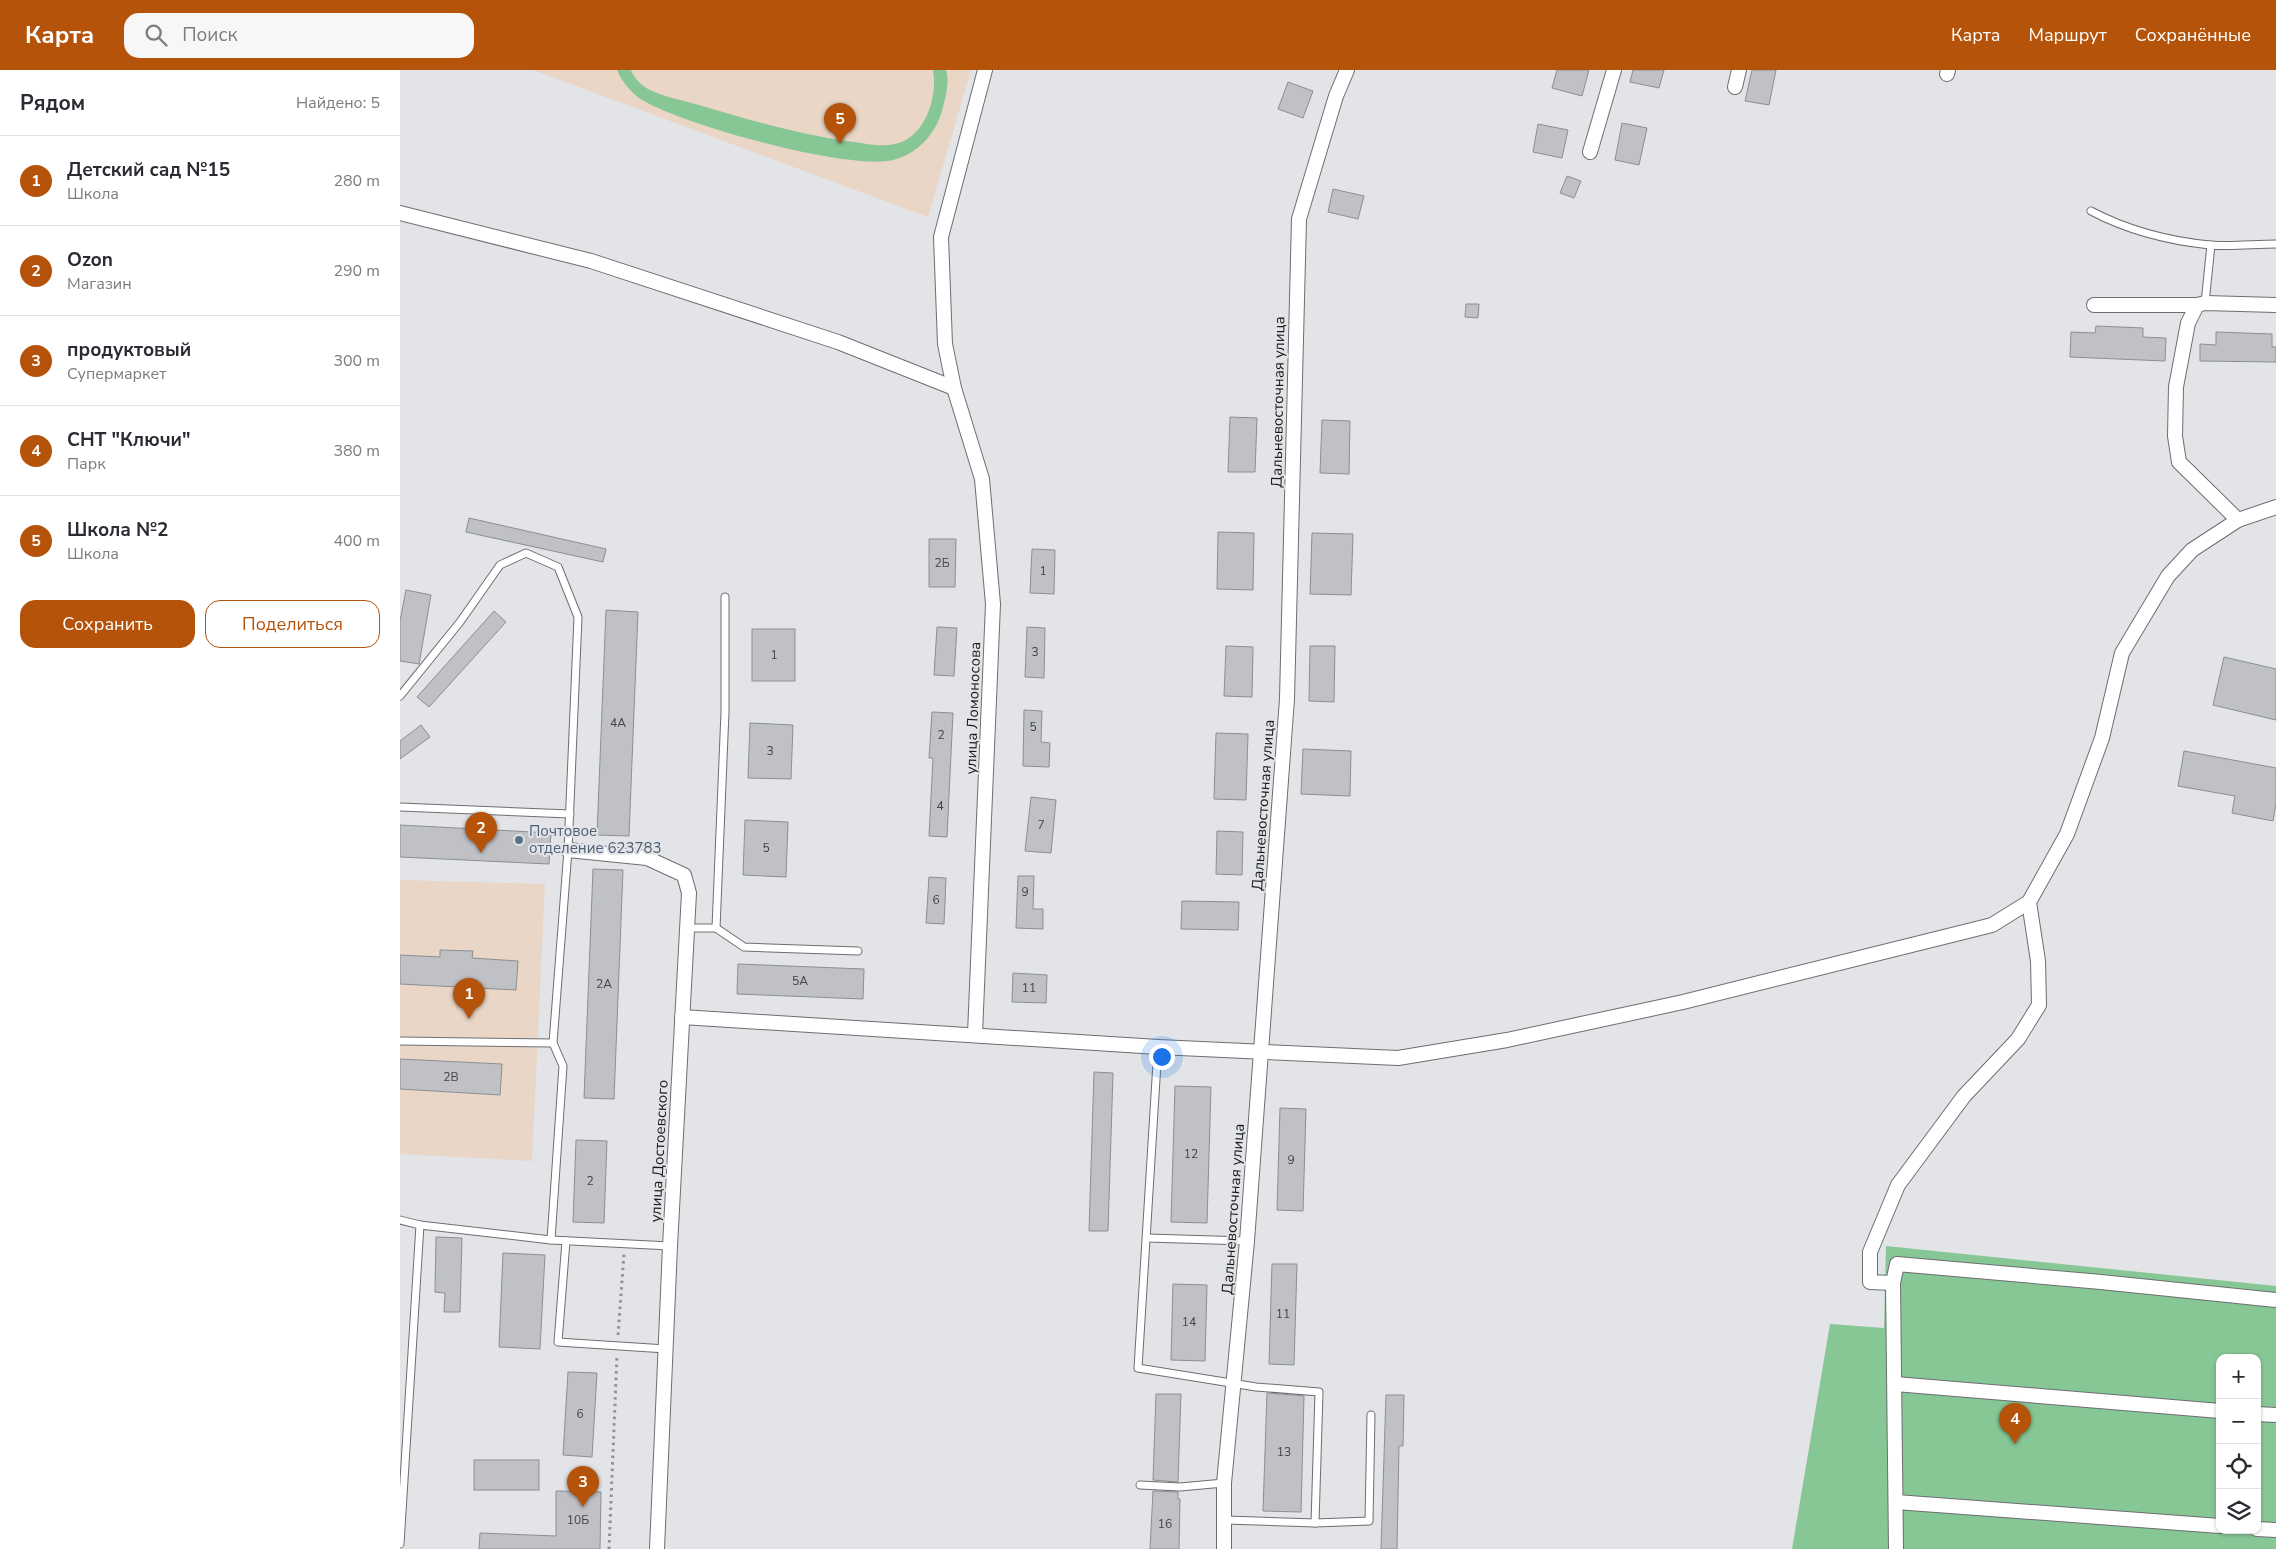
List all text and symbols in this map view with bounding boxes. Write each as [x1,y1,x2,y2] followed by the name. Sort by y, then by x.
[124,13,474,58] search box
[25,19,94,51] text: Карта
[142,21,170,49] icon: search
[182,22,237,48] text: Поиск
[1951,23,2001,47] text: Карта
[2029,23,2107,47] text: Маршрут
[2135,23,2251,47] text: Сохранённые
[20,89,85,117] text: Рядом
[296,92,380,114] text: Найдено: 5
[824,103,856,144] pin: 5
[67,157,230,183] text: Детский сад №15
[31,170,41,192] text: 1
[333,170,380,192] text: 280 m
[67,183,119,205] text: Школа
[67,247,113,273] text: Ozon
[31,260,41,282] text: 2
[333,260,380,282] text: 290 m
[67,273,132,295] text: Магазин
[1267,316,1289,488] street label: Дальневосточная улица
[67,337,191,363] text: продуктовый
[31,350,41,372] text: 3
[333,350,380,372] text: 300 m
[67,363,166,385] text: Супермаркет
[67,427,191,453] text: СНТ "Ключи"
[31,440,41,462] text: 4
[333,440,380,462] text: 380 m
[67,453,106,475] text: Парк
[67,517,168,543] text: Школа №2
[31,530,41,552] text: 5
[333,530,380,552] text: 400 m
[67,543,119,565] text: Школа
[934,555,950,571] house number: 2Б
[1039,563,1047,579] house number: 1
[20,600,195,648] button: Сохранить
[205,600,380,648] button: Поделиться
[961,641,985,775] street label: улица Ломоносова
[1031,644,1039,660] house number: 3
[770,647,778,663] house number: 1
[610,715,626,731] house number: 4А
[1029,719,1037,735] house number: 5
[1247,719,1279,891] street label: Дальневосточная улица
[937,727,945,743] house number: 2
[766,743,774,759] house number: 3
[936,798,944,814] house number: 4
[465,812,497,853] pin: 2
[1037,817,1045,833] house number: 7
[529,821,661,858] place label: Почтовое отделение 623783
[513,834,525,846] marker: Почтовое отделение 623783
[762,840,770,856] house number: 5
[1021,884,1029,900] house number: 9
[932,892,940,908] house number: 6
[792,973,808,989] house number: 5А
[596,976,612,992] house number: 2А
[453,978,485,1019] pin: 1
[1022,980,1036,996] house number: 11
[1149,1044,1175,1070] your location
[443,1069,459,1085] house number: 2В
[645,1079,673,1223] street label: улица Достоевского
[1217,1123,1249,1295] street label: Дальневосточная улица
[1184,1146,1198,1162] house number: 12
[1287,1152,1295,1168] house number: 9
[586,1173,594,1189] house number: 2
[1276,1306,1290,1322] house number: 11
[1182,1314,1196,1330] house number: 14
[2216,1354,2261,1534] map controls
[2216,1354,2261,1399] button: +
[2216,1399,2261,1444] button: −
[1999,1403,2031,1444] pin: 4
[576,1406,584,1422] house number: 6
[1277,1444,1291,1460] house number: 13
[2216,1444,2261,1489] button: locate
[567,1466,599,1507] pin: 3
[2216,1489,2261,1534] button: layers
[567,1512,589,1528] house number: 10Б
[1158,1516,1172,1532] house number: 16

